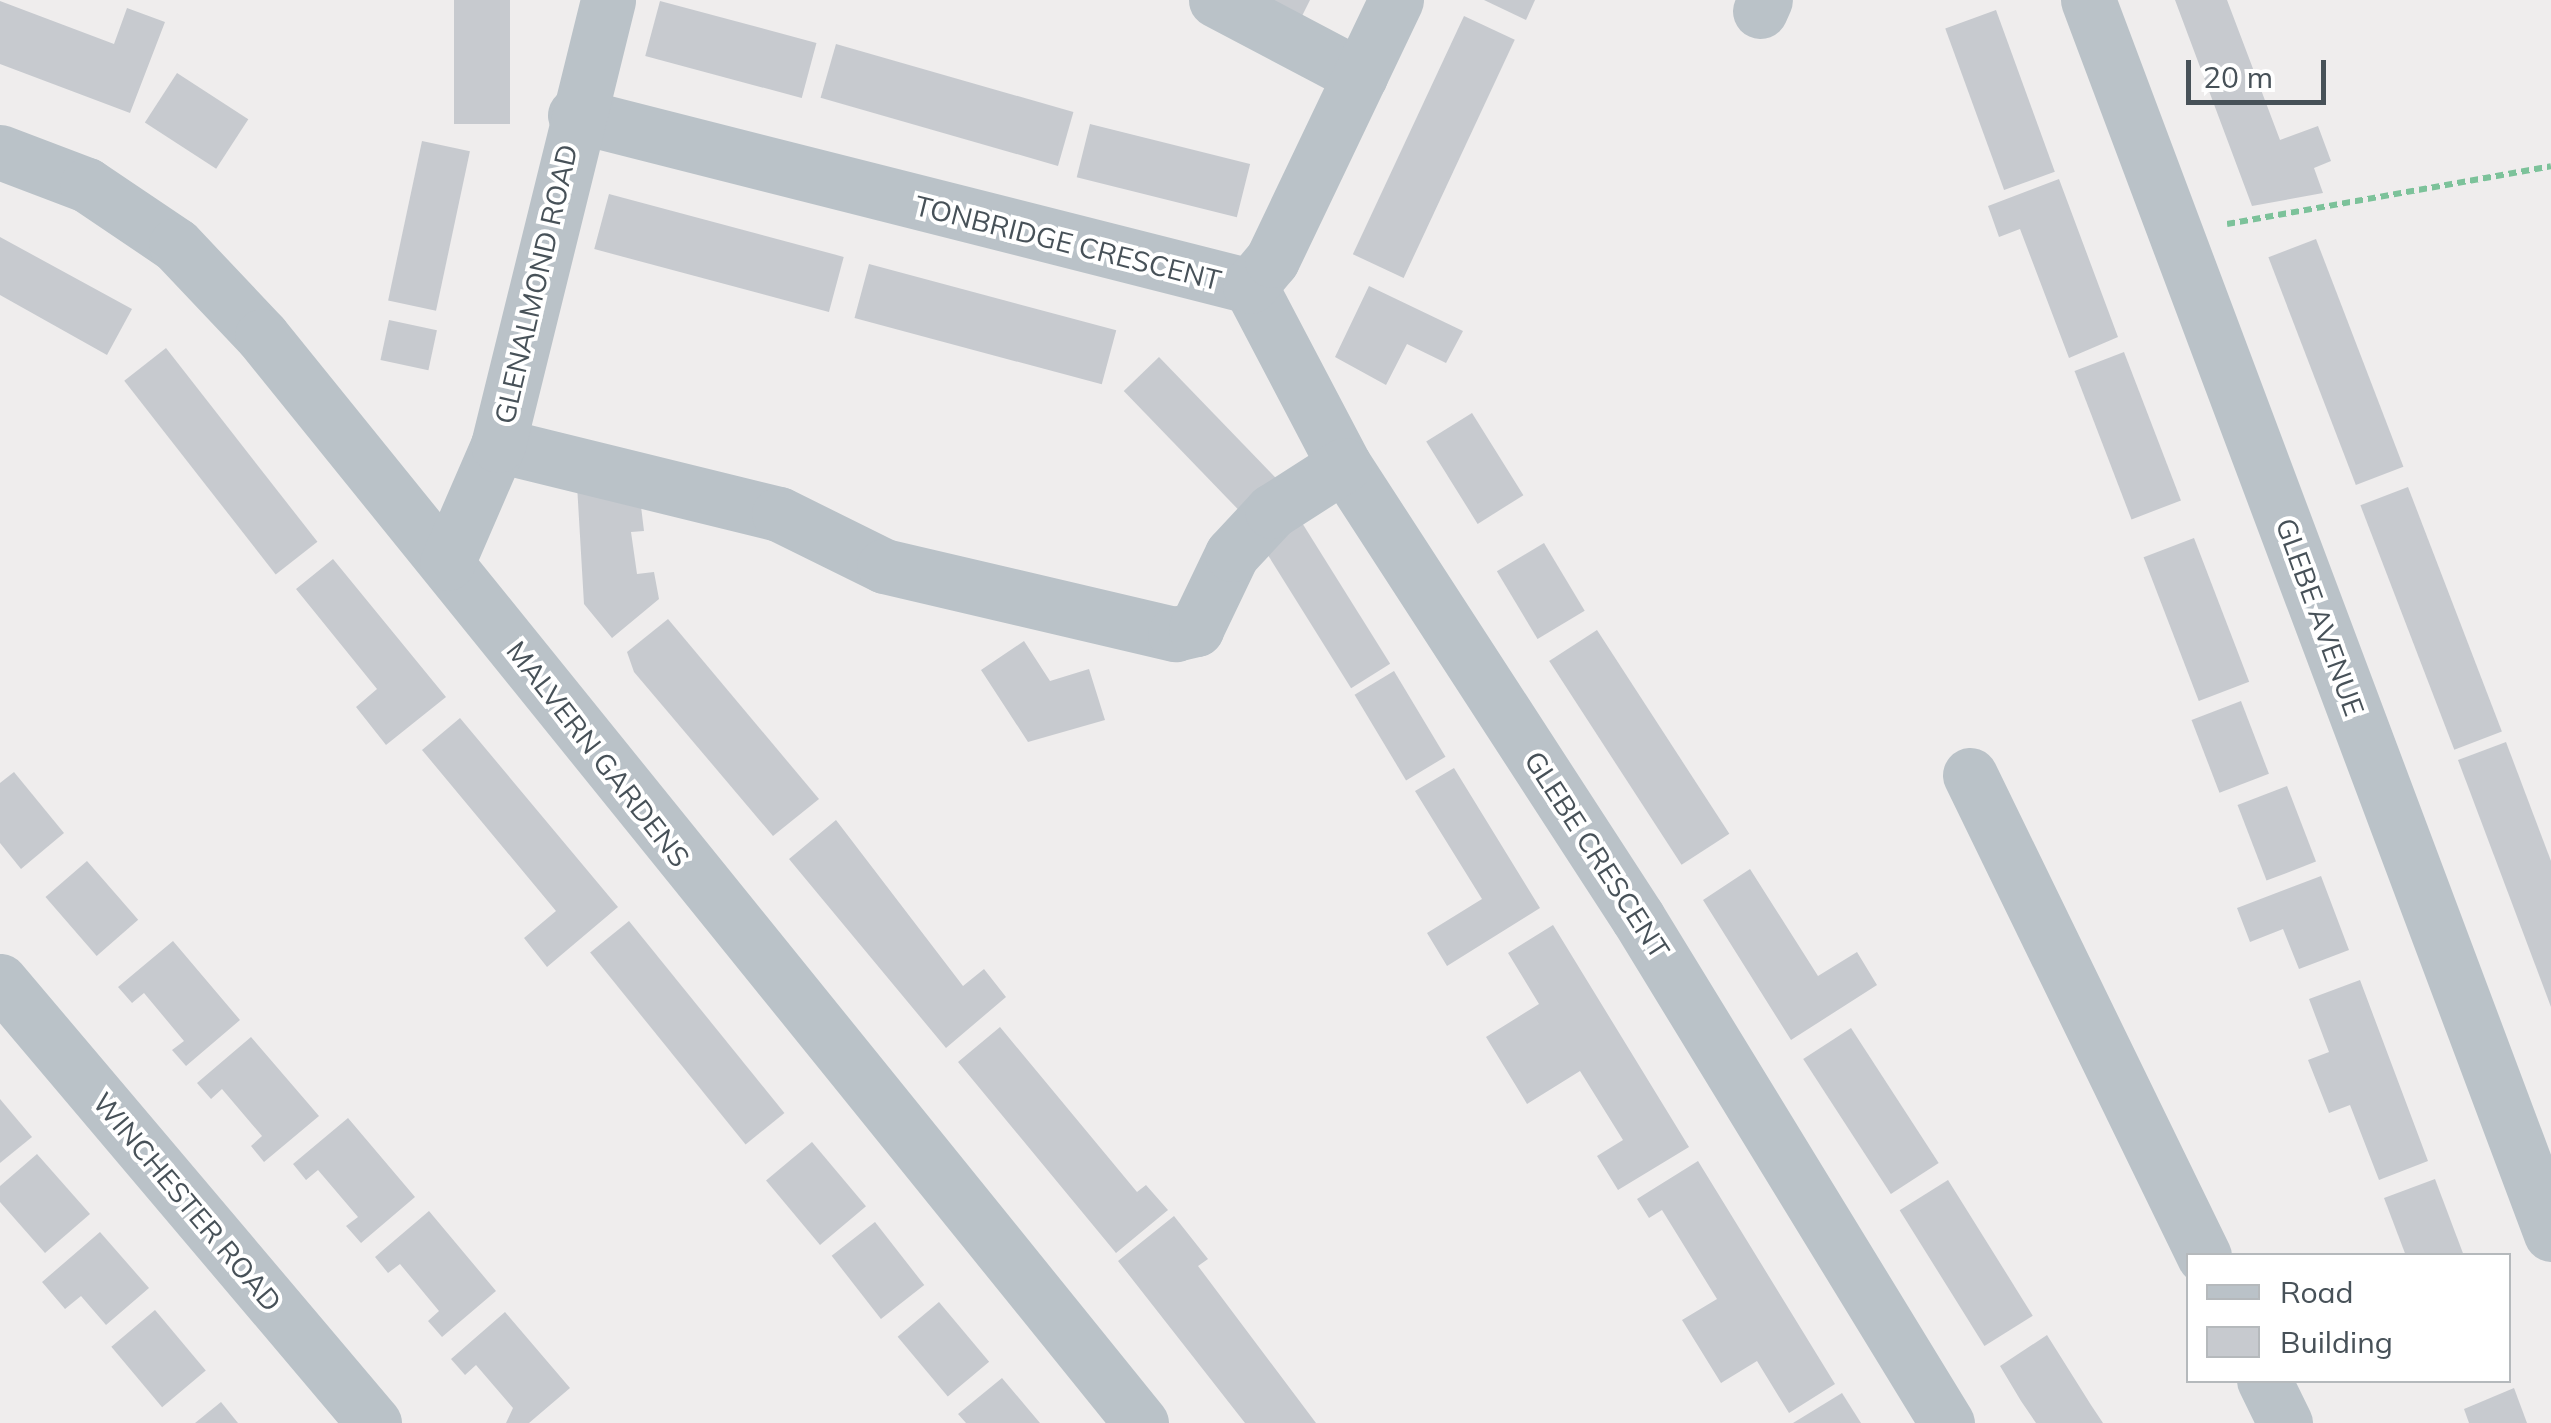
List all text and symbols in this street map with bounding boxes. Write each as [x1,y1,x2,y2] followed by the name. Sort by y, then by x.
[2191,40,2331,102] scale bar
[2203,58,2273,96] text: 20 m
[487,141,585,427] street label: GLENALMOND ROAD
[911,189,1225,297] street label: TONBRIDGE CRESCENT
[2269,514,2371,720] street label: GLEBE AVENUE
[500,635,696,873] street label: MALVERN GARDENS
[1517,745,1677,965] street label: GLEBE CRESCENT
[86,1086,288,1318] street label: WINCHESTER ROAD
[2186,1253,2511,1383] legend
[2280,1273,2354,1311] text: Road
[2280,1323,2393,1361] text: Building

